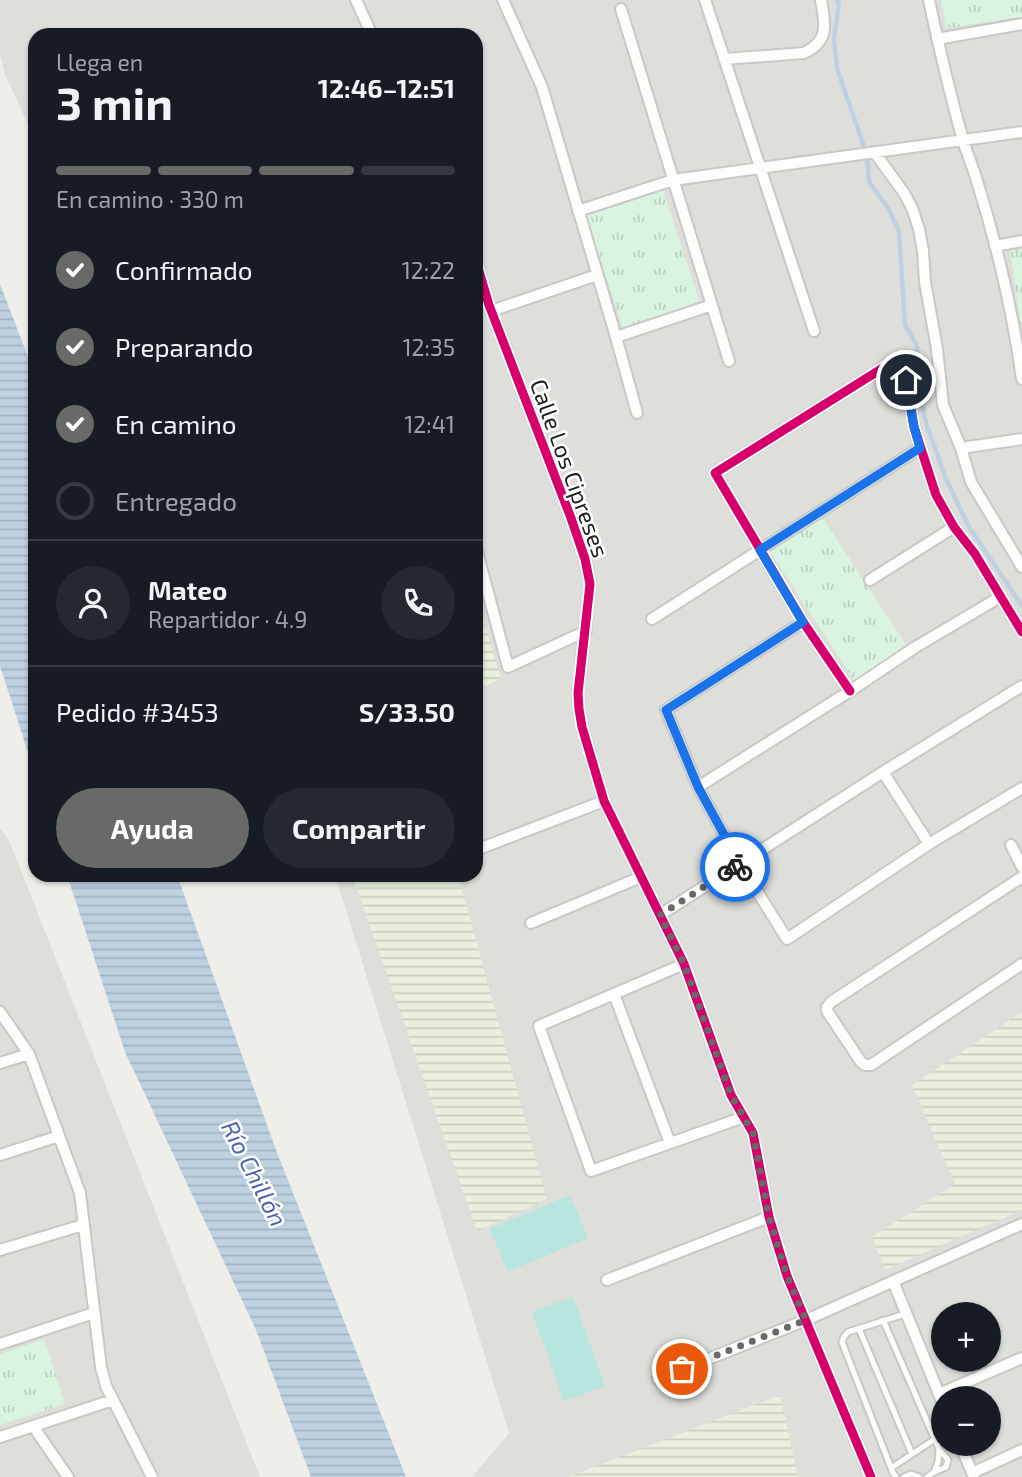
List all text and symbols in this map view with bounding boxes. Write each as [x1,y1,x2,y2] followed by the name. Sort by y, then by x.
[56,48,143,76] text: Llega en
[318,72,455,103] text: 12:46–12:51
[56,74,173,129] text: 3 min
[56,185,244,213] text: En camino · 330 m
[56,251,94,289] icon: check
[115,254,253,285] text: Confirmado
[402,256,455,284] text: 12:22
[56,328,94,366] icon: check
[115,331,253,362] text: Preparando
[402,333,455,361] text: 12:35
[876,350,936,410] pin
[887,361,925,399] icon: home
[525,375,615,561] street label: Calle Los Cipreses
[56,405,94,443] icon: check
[115,408,237,439] text: En camino
[404,410,455,438] text: 12:41
[115,485,237,516] text: Entregado
[56,566,130,640] button: person
[381,566,455,640] button: phone
[148,574,227,605] text: Mateo
[148,605,307,633] text: Repartidor · 4.9
[56,696,219,727] text: Pedido #3453
[359,696,455,727] text: S/33.50
[56,788,249,868] button: Ayuda
[263,788,455,868] button: Compartir
[700,832,770,902] courier
[716,848,754,886] icon: bike
[216,1115,294,1231] water label: Río Chillón
[931,1302,1001,1456] map controls
[931,1302,1001,1372] button: +
[652,1339,712,1399] pin
[663,1350,701,1388] icon: bag
[931,1386,1001,1456] button: −

